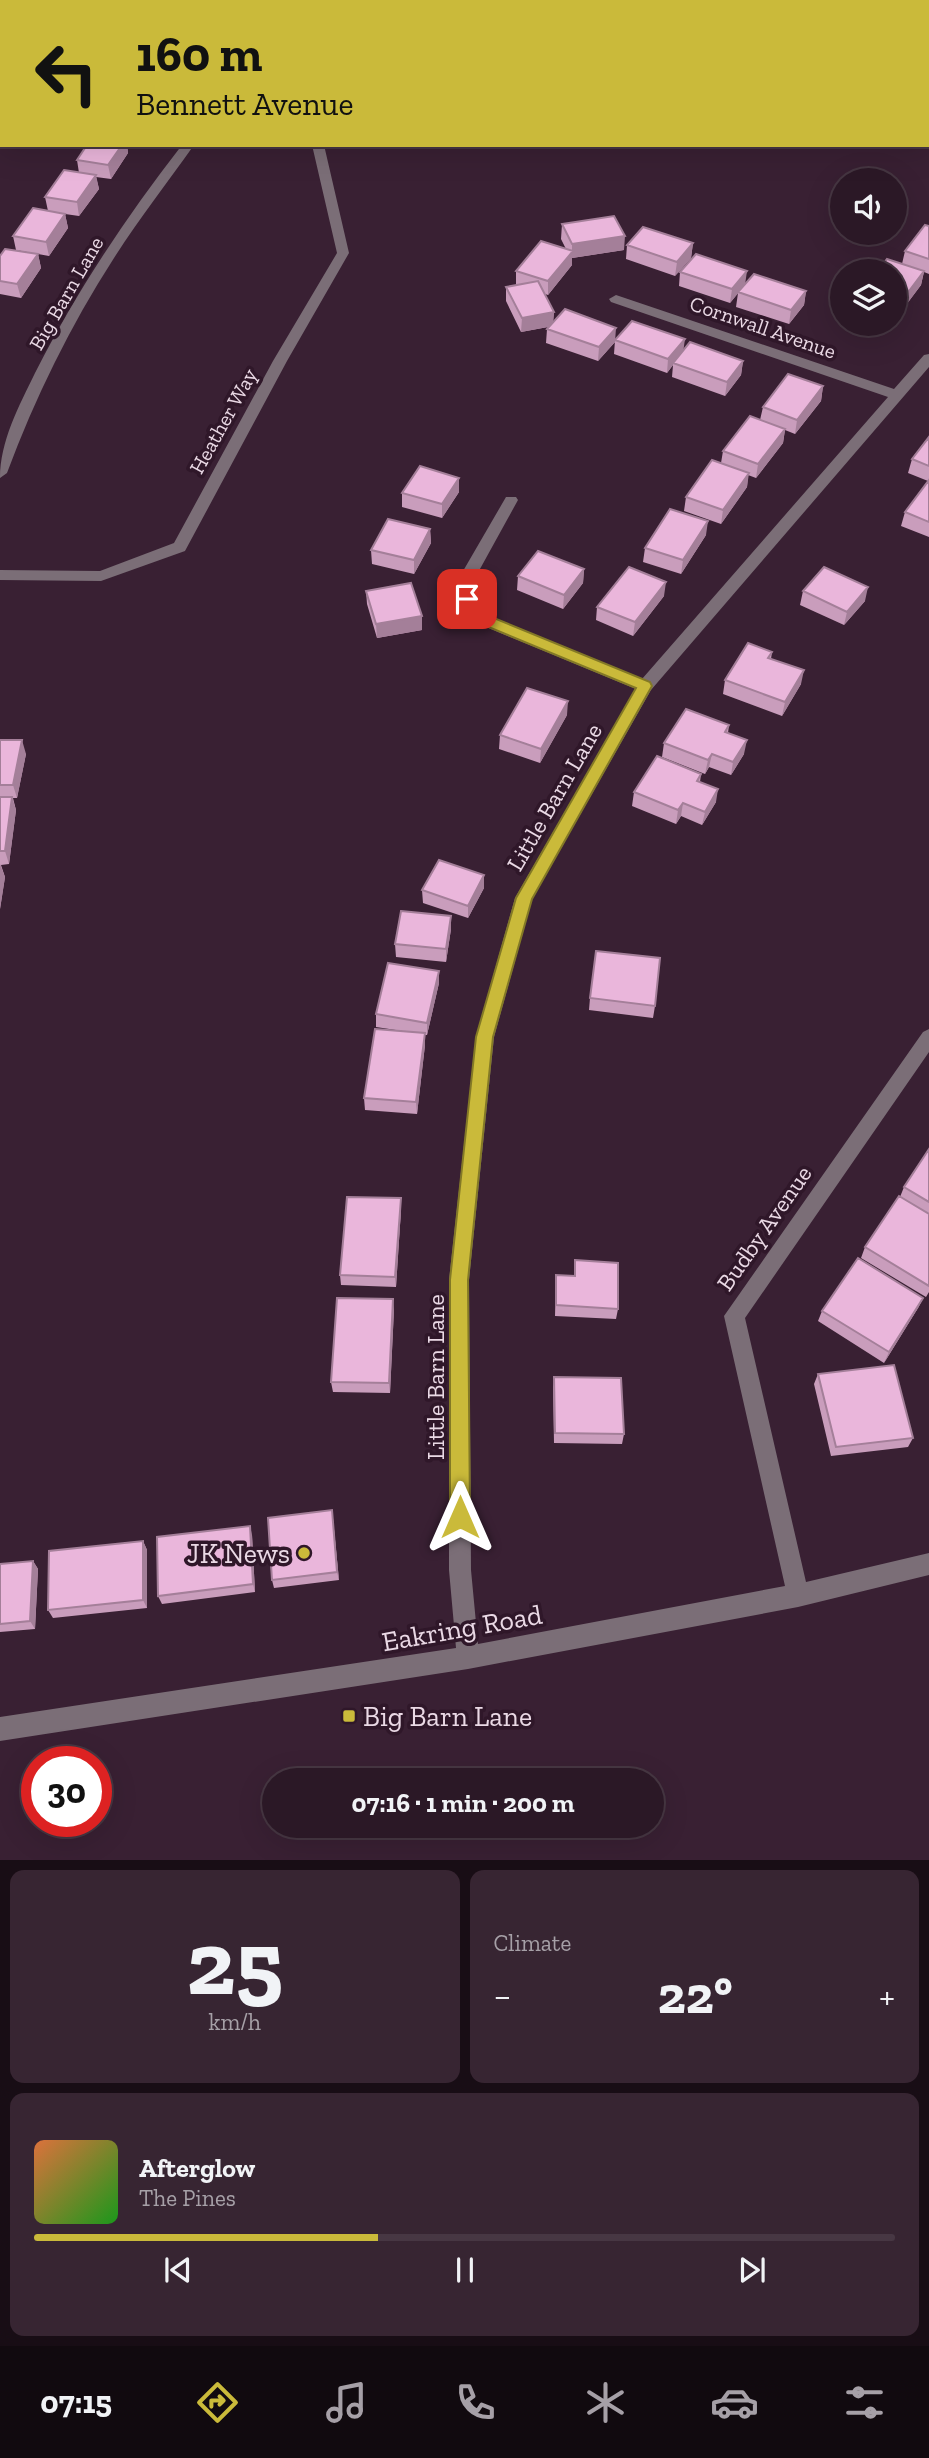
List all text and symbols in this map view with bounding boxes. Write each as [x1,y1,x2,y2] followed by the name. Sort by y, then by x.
[136,25,262,84] text: 160 m
[21,28,112,119] icon: left
[136,85,354,123] text: Bennett Avenue
[830,168,907,336] map controls
[830,168,907,245] button: sound
[23,232,109,354] street label: Big Barn Lane
[830,259,907,336] button: layers
[687,290,839,364] street label: Cornwall Avenue
[184,364,262,478] street label: Heather Way
[437,569,497,629] pin
[448,580,486,618] icon: arrive
[500,718,608,876] street label: Little Barn Lane
[710,1160,818,1296] street label: Budby Avenue
[421,1294,450,1460] street label: Little Barn Lane
[423,1480,497,1554] position arrow
[187,1537,290,1570] place label: JK News
[296,1545,312,1561] marker: JK News
[379,1598,545,1658] street label: Eakring Road
[363,1700,532,1733] place label: Big Barn Lane
[341,1708,357,1724] marker: Big Barn Lane
[21,1746,112,1837] speed limit sign: 30
[351,1787,575,1819] text: 07:16 · 1 min · 200 m
[187,1908,283,2017] text: 25
[494,1929,571,1957] text: Climate
[658,1964,733,2026] text: 22°
[494,1973,511,2019] text: −
[879,1973,895,2019] text: +
[209,2008,261,2036] text: km/h
[139,2152,255,2184] text: Afterglow
[139,2184,236,2212] text: The Pines
[159,2251,197,2289] icon: previous
[446,2251,484,2289] icon: pause
[733,2251,771,2289] icon: next
[193,2378,242,2427] icon: directions
[322,2378,371,2427] icon: music
[451,2378,500,2427] icon: phone
[581,2378,630,2427] icon: climate
[710,2378,759,2427] icon: car
[840,2378,889,2427] icon: filters
[40,2383,112,2421] text: 07:15

